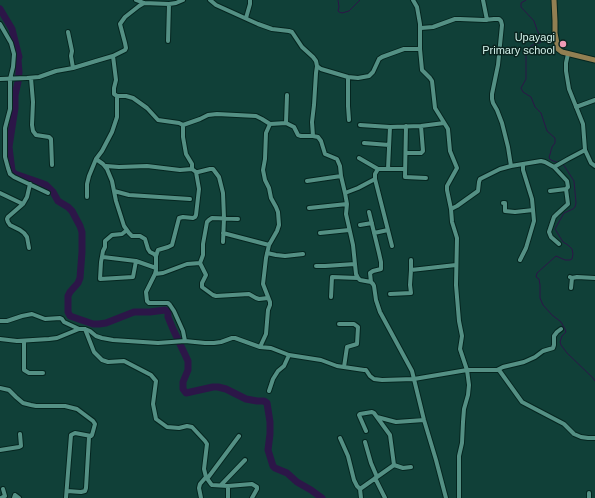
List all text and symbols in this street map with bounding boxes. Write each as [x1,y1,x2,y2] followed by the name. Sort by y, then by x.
[482,31,555,57] place label: Upayagi Primary school
[558,39,568,49] marker: Upayagi Primary school

